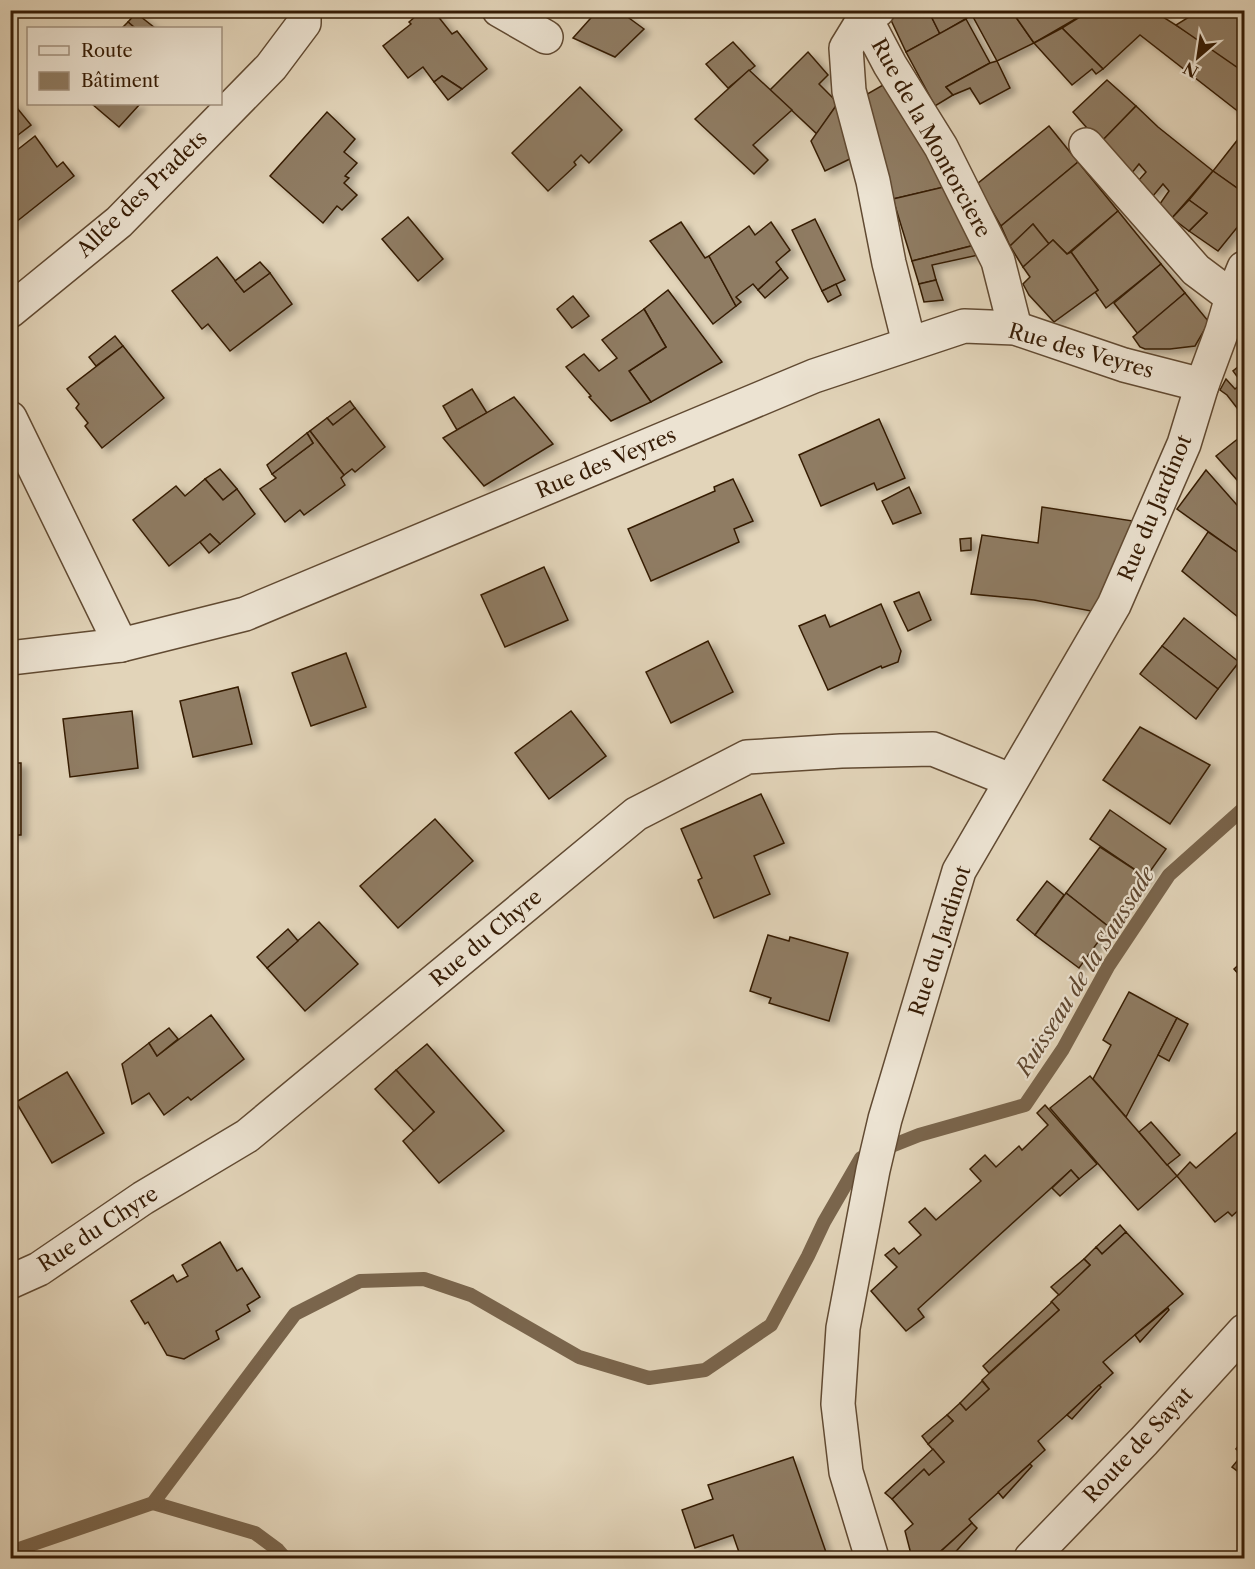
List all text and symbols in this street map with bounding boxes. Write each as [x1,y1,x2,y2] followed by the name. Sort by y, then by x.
[27,27,222,105] legend
[1168,27,1228,87] north arrow
[866,34,997,242] street label: Rue de la Montorciere
[81,40,133,62] text: Route
[1180,58,1202,82] text: N
[81,70,160,92] text: Bâtiment
[71,125,212,263] street label: Allée des Pradets
[1006,318,1157,383] street label: Rue des Veyres
[532,422,680,503] street label: Rue des Veyres
[1112,430,1197,585] street label: Rue du Jardinot
[1009,861,1162,1082] water label: Ruisseau de la Saussade
[903,862,976,1019] street label: Rue du Jardinot
[425,884,546,991] street label: Rue du Chyre
[33,1181,162,1277] street label: Rue du Chyre
[1078,1381,1198,1508] street label: Route de Sayat

